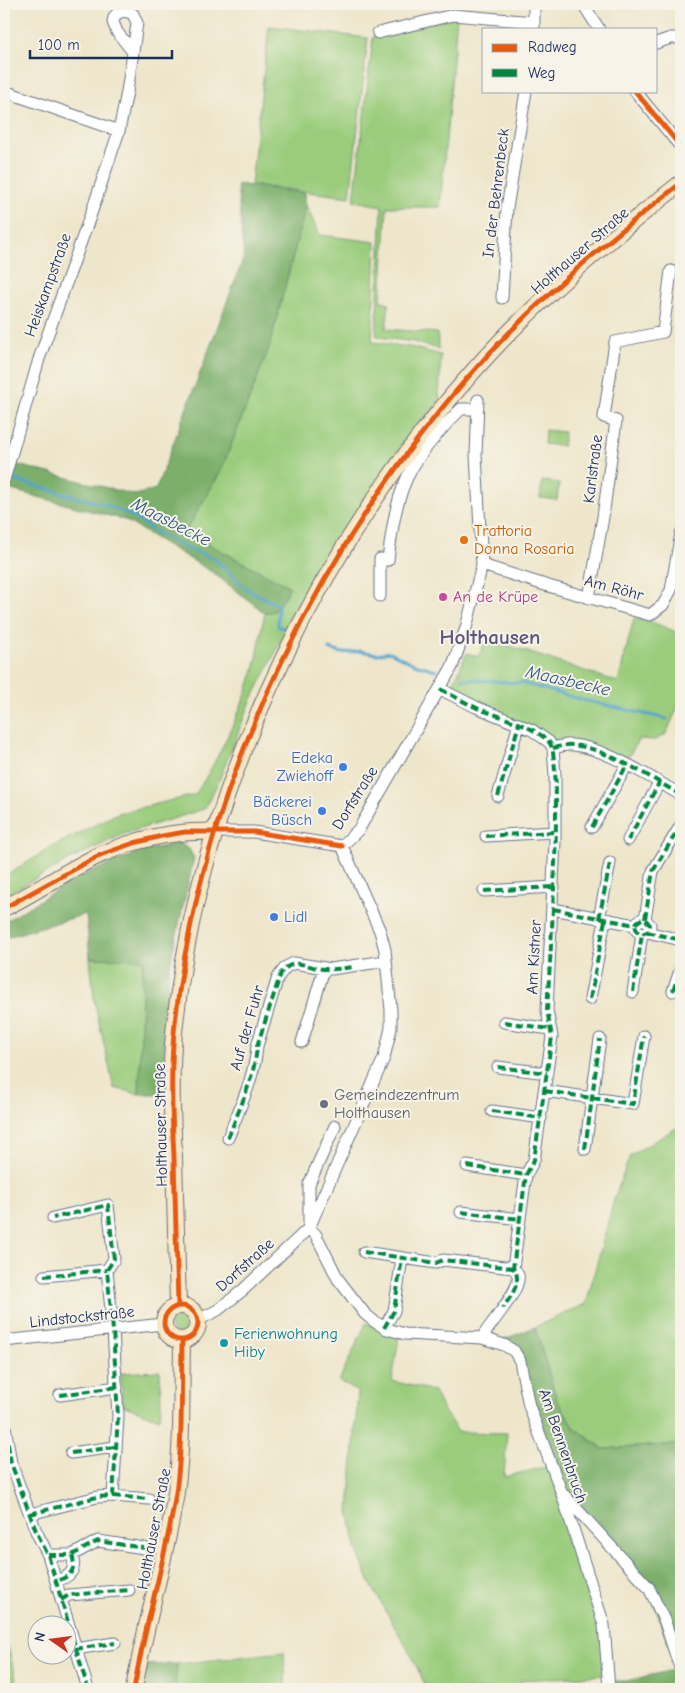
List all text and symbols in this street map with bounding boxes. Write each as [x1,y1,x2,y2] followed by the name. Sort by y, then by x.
[30,28,172,60] scale bar
[482,28,658,92] legend
[38,36,80,54] text: 100 m
[528,38,577,56] text: Radweg
[528,64,555,82] text: Weg
[479,127,513,259] street label: In der Behrenbeck
[527,204,633,298] street label: Holthauser Straße
[21,231,75,339] street label: Heiskampstraße
[580,434,606,504] street label: Karlstraße
[127,493,214,551] water label: Maasbecke
[474,522,575,558] place label: Trattoria Donna Rosaria
[458,534,470,546] marker: Trattoria Donna Rosaria
[582,571,646,605] street label: Am Röhr
[453,588,538,606] place label: An de Krüpe
[437,591,449,603] marker: An de Krüpe
[440,625,540,649] district label: Holthausen
[523,661,612,701] water label: Maasbecke
[277,749,335,785] place label: Edeka Zwiehoff
[337,761,349,773] marker: Edeka Zwiehoff
[328,763,382,833] street label: Dorfstraße
[253,793,312,829] place label: Bäckerei Büsch
[316,805,328,817] marker: Bäckerei Büsch
[284,908,308,926] place label: Lidl
[268,911,280,923] marker: Lidl
[523,918,545,995] street label: Am Kistner
[226,983,268,1073] street label: Auf der Fuhr
[151,1063,171,1187] street label: Holthauser Straße
[334,1086,459,1122] place label: Gemeindezentrum Holthausen
[318,1098,330,1110] marker: Gemeindezentrum Holthausen
[212,1234,278,1296] street label: Dorfstraße
[29,1303,135,1331] street label: Lindstockstraße
[234,1325,338,1361] place label: Ferienwohnung Hiby
[218,1337,230,1349] marker: Ferienwohnung Hiby
[535,1386,591,1506] street label: Am Bennenbruch
[133,1467,175,1591] street label: Holthauser Straße
[28,1616,78,1666] north arrow
[31,1630,49,1643] text: N

